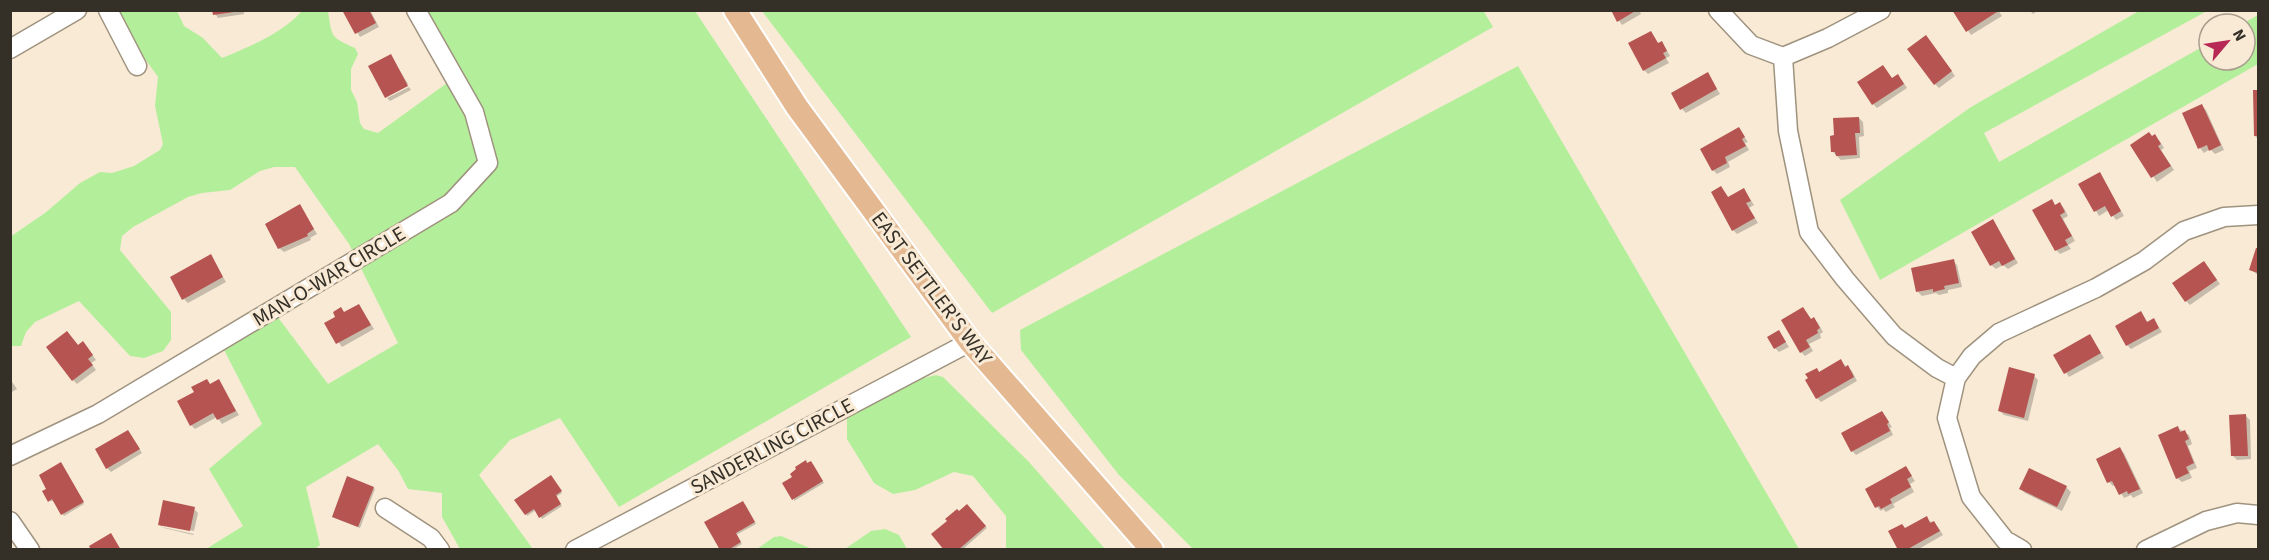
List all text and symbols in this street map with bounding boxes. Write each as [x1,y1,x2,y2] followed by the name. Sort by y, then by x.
[2197,12,2257,72] north arrow
[2227,25,2251,45] text: N
[864,205,1000,372] street label: EAST SETTLER'S WAY
[247,218,411,334] street label: MAN-O-WAR CIRCLE
[685,390,859,502] street label: SANDERLING CIRCLE

